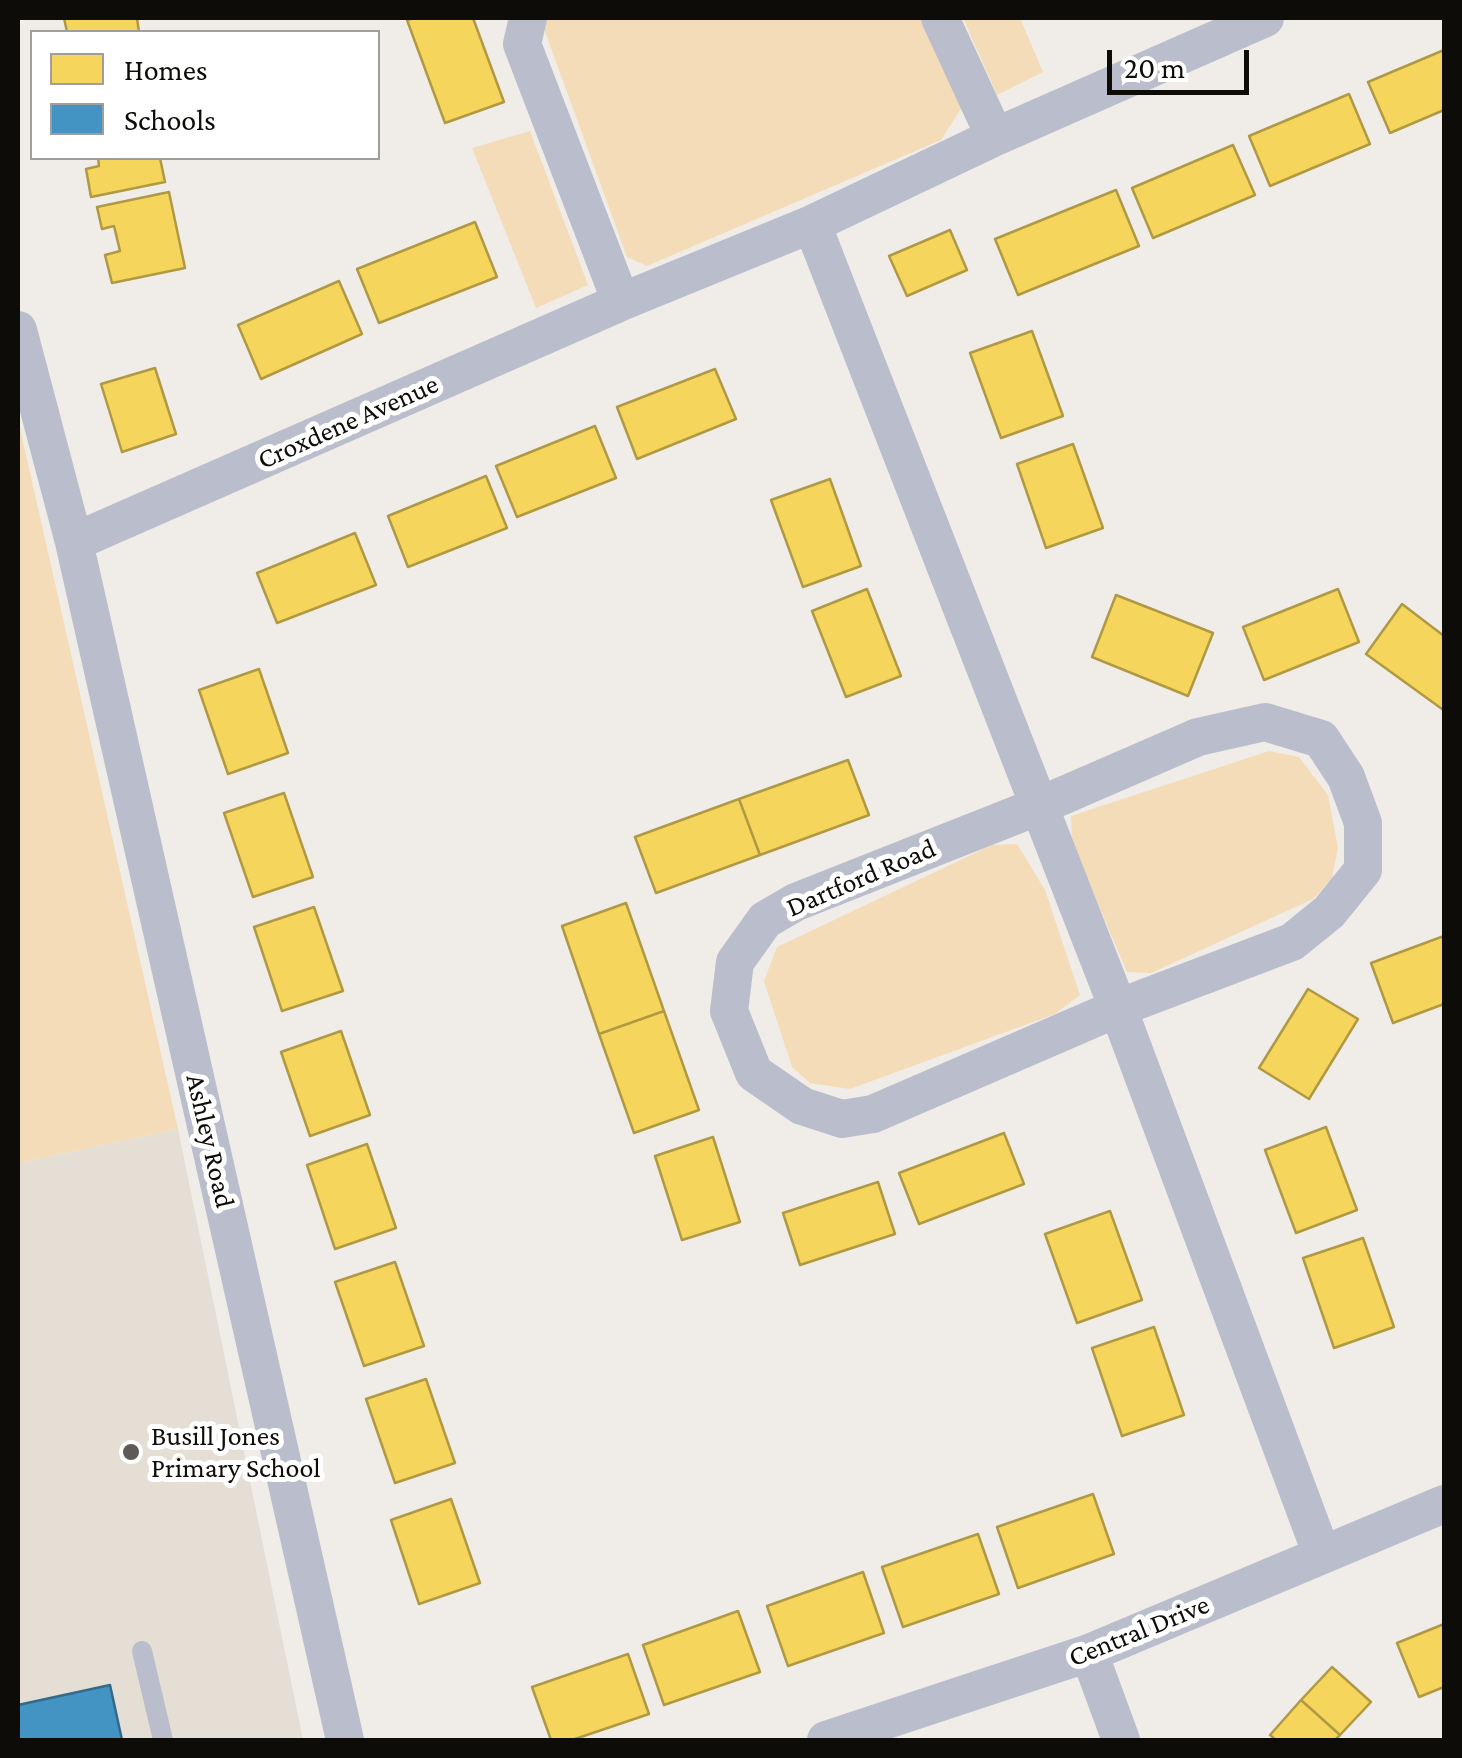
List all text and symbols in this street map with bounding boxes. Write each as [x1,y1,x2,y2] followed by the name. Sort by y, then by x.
[30,30,380,160] legend
[1112,30,1254,92] scale bar
[1124,51,1185,84] text: 20 m
[124,53,208,86] text: Homes
[124,103,216,136] text: Schools
[252,367,444,477] street label: Croxdene Avenue
[781,831,941,925] street label: Dartford Road
[178,1071,242,1211] street label: Ashley Road
[151,1419,321,1485] place label: Busill Jones Primary School
[120,1441,142,1463] marker: Busill Jones Primary School
[1064,1588,1214,1674] street label: Central Drive

